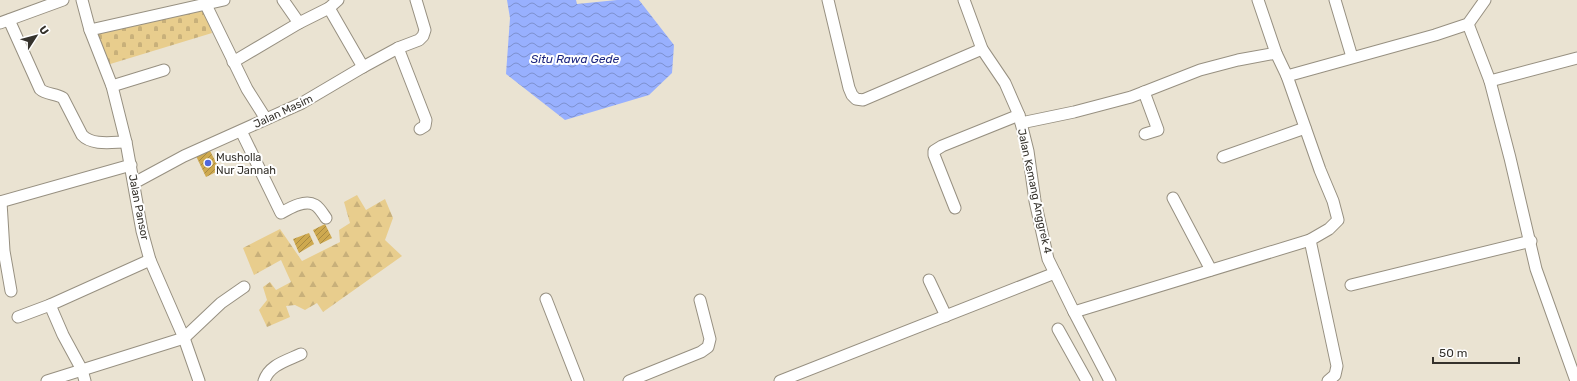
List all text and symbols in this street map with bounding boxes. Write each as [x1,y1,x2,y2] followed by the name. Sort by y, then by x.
[16,16,56,56] north arrow
[36,23,51,37] text: U
[531,52,620,66] water label: Situ Rawa Gede
[251,92,315,131] street label: Jalan Masim
[1015,127,1054,255] street label: Jalan Kemang Anggrek 4
[216,151,276,177] place label: Musholla Nur Jannah
[203,158,213,168] marker: Musholla Nur Jannah
[126,173,151,242] street label: Jalan Pansor
[1433,339,1519,365] scale bar
[1439,346,1467,360] text: 50 m

